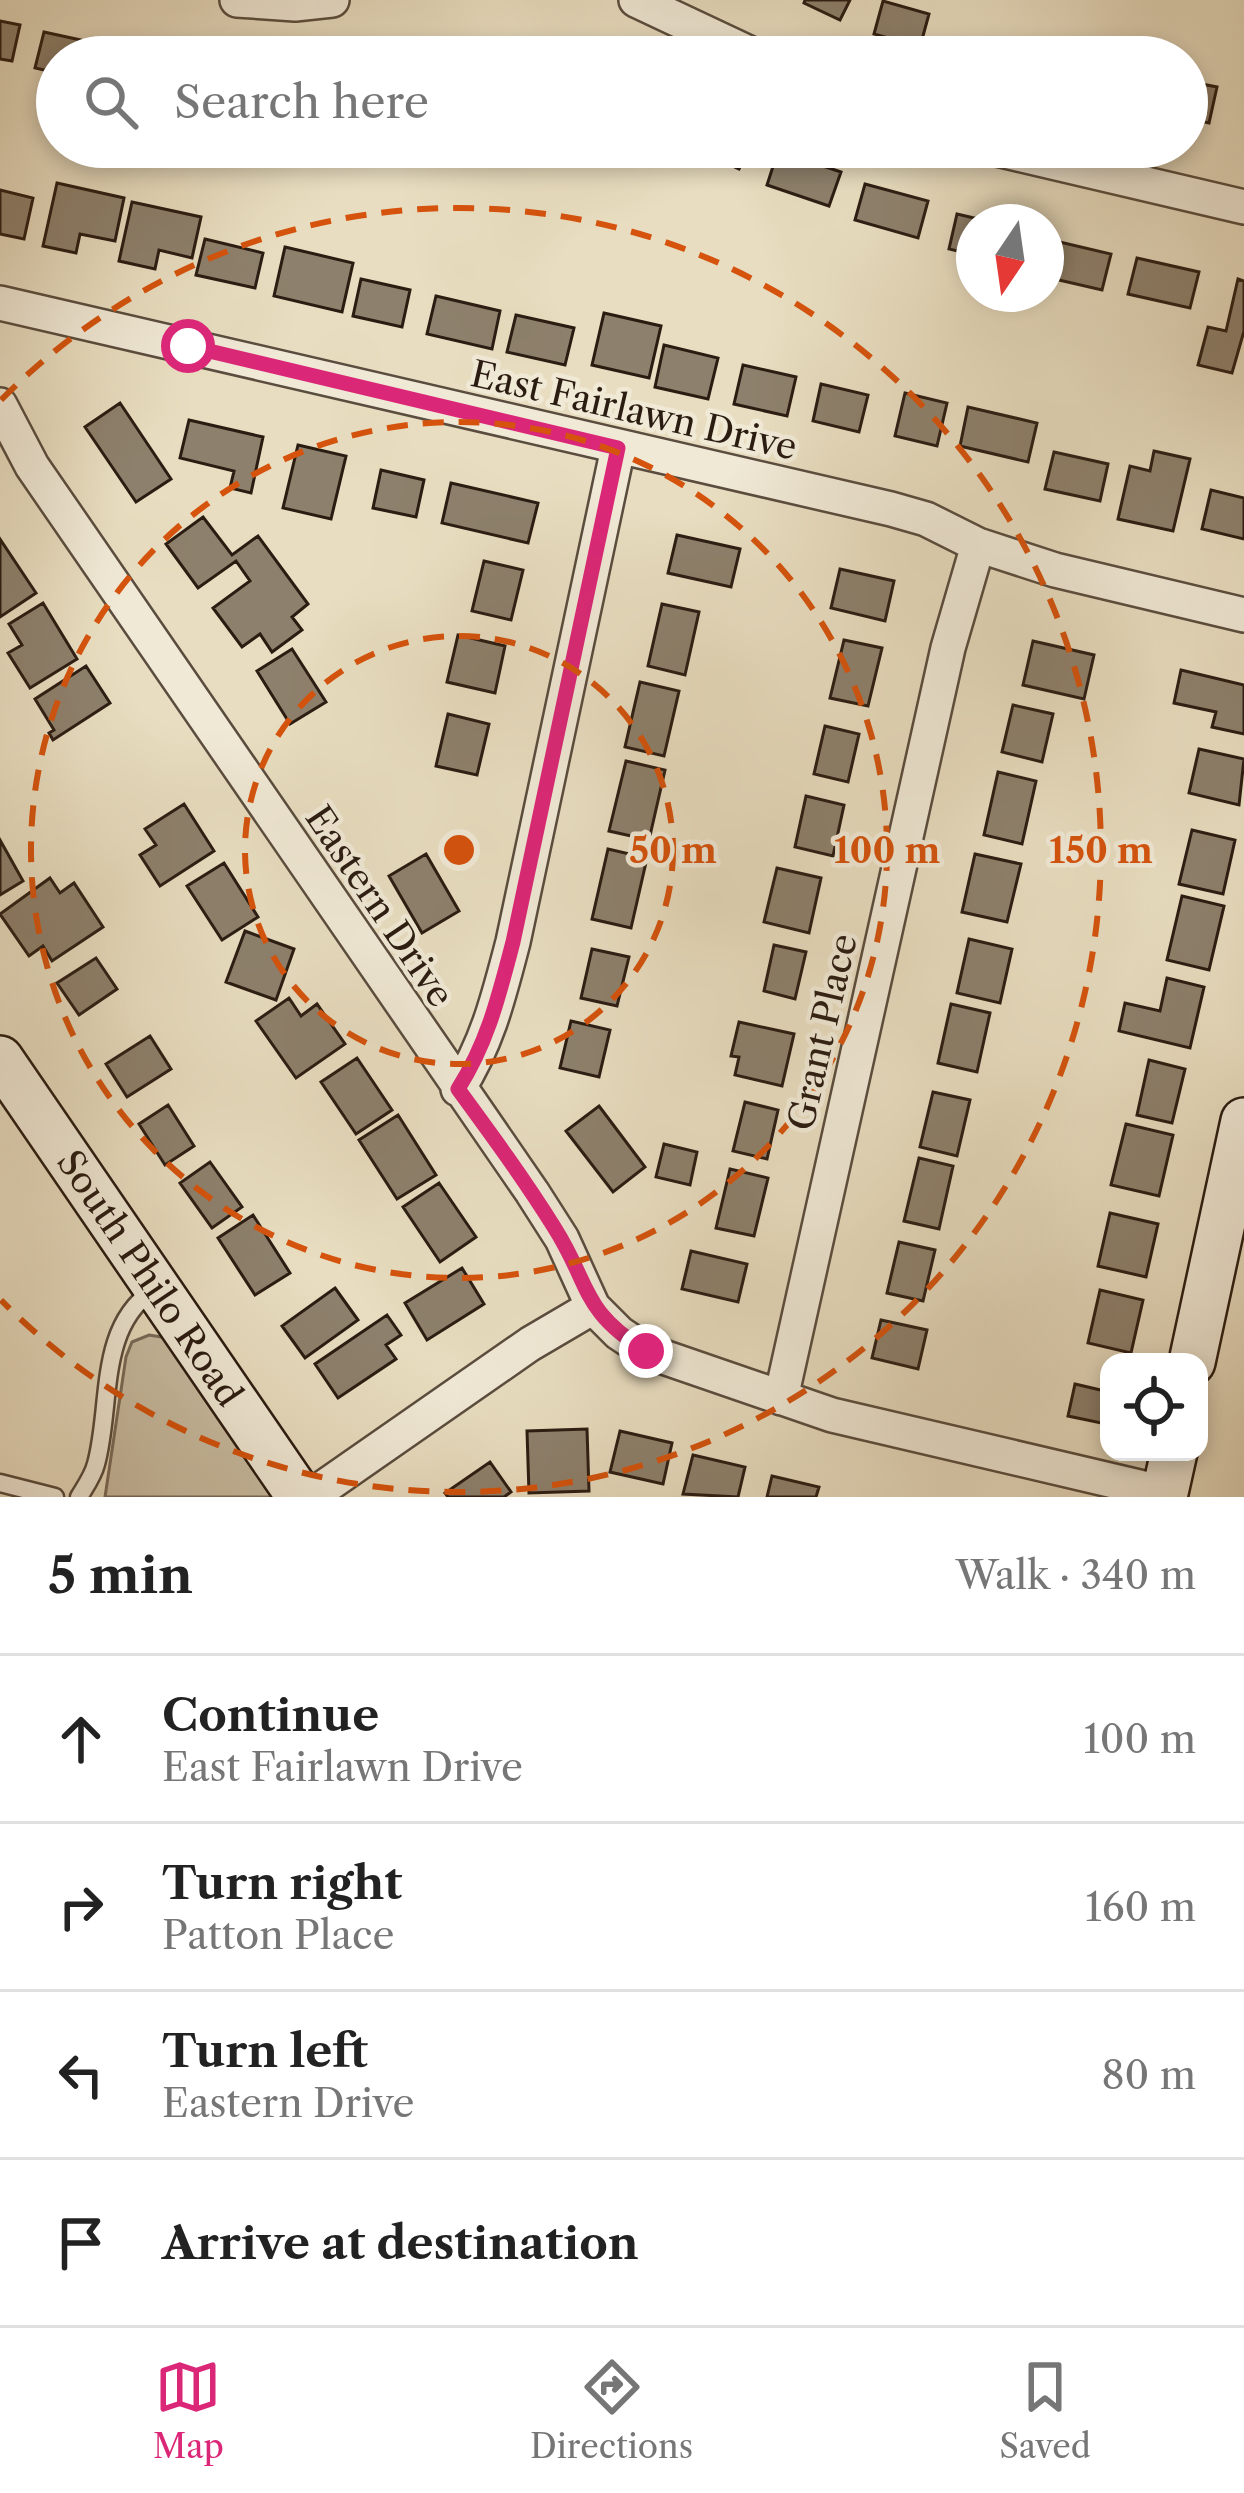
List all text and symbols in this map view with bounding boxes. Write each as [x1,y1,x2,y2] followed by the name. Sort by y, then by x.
[36,36,1208,168] search box
[78,69,144,135] icon: search
[174,74,429,130] text: Search here
[956,204,1064,312] north arrow
[161,319,215,373] route start
[467,351,801,469] street label: East Fairlawn Drive
[297,797,463,1015] street label: Eastern Drive
[629,828,717,872] text: 50 m
[834,828,940,872] text: 100 m
[1049,828,1153,872] text: 150 m
[438,829,480,871] centre of rings
[778,929,866,1135] street label: Grant Place
[48,1142,252,1414] street label: South Philo Road
[619,1324,673,1378] route end
[1100,1353,1208,1461] map controls
[1100,1353,1208,1461] button: locate
[48,1544,193,1606] text: 5 min
[956,1551,1196,1599] text: Walk · 340 m
[162,1687,379,1743] text: Continue
[48,1706,114,1772] icon: ahead
[1083,1715,1196,1763] text: 100 m
[162,1743,523,1791] text: East Fairlawn Drive
[162,1855,402,1911] text: Turn right
[48,1874,114,1940] icon: right
[1085,1883,1196,1931] text: 160 m
[162,1911,394,1959] text: Patton Place
[162,2023,368,2079] text: Turn left
[48,2042,114,2108] icon: left
[1101,2051,1196,2099] text: 80 m
[162,2079,414,2127] text: Eastern Drive
[48,2210,114,2276] icon: arrive
[162,2215,639,2271] text: Arrive at destination
[153,2354,224,2467] tab: Map
[530,2354,693,2467] tab: Directions
[999,2354,1091,2467] tab: Saved

